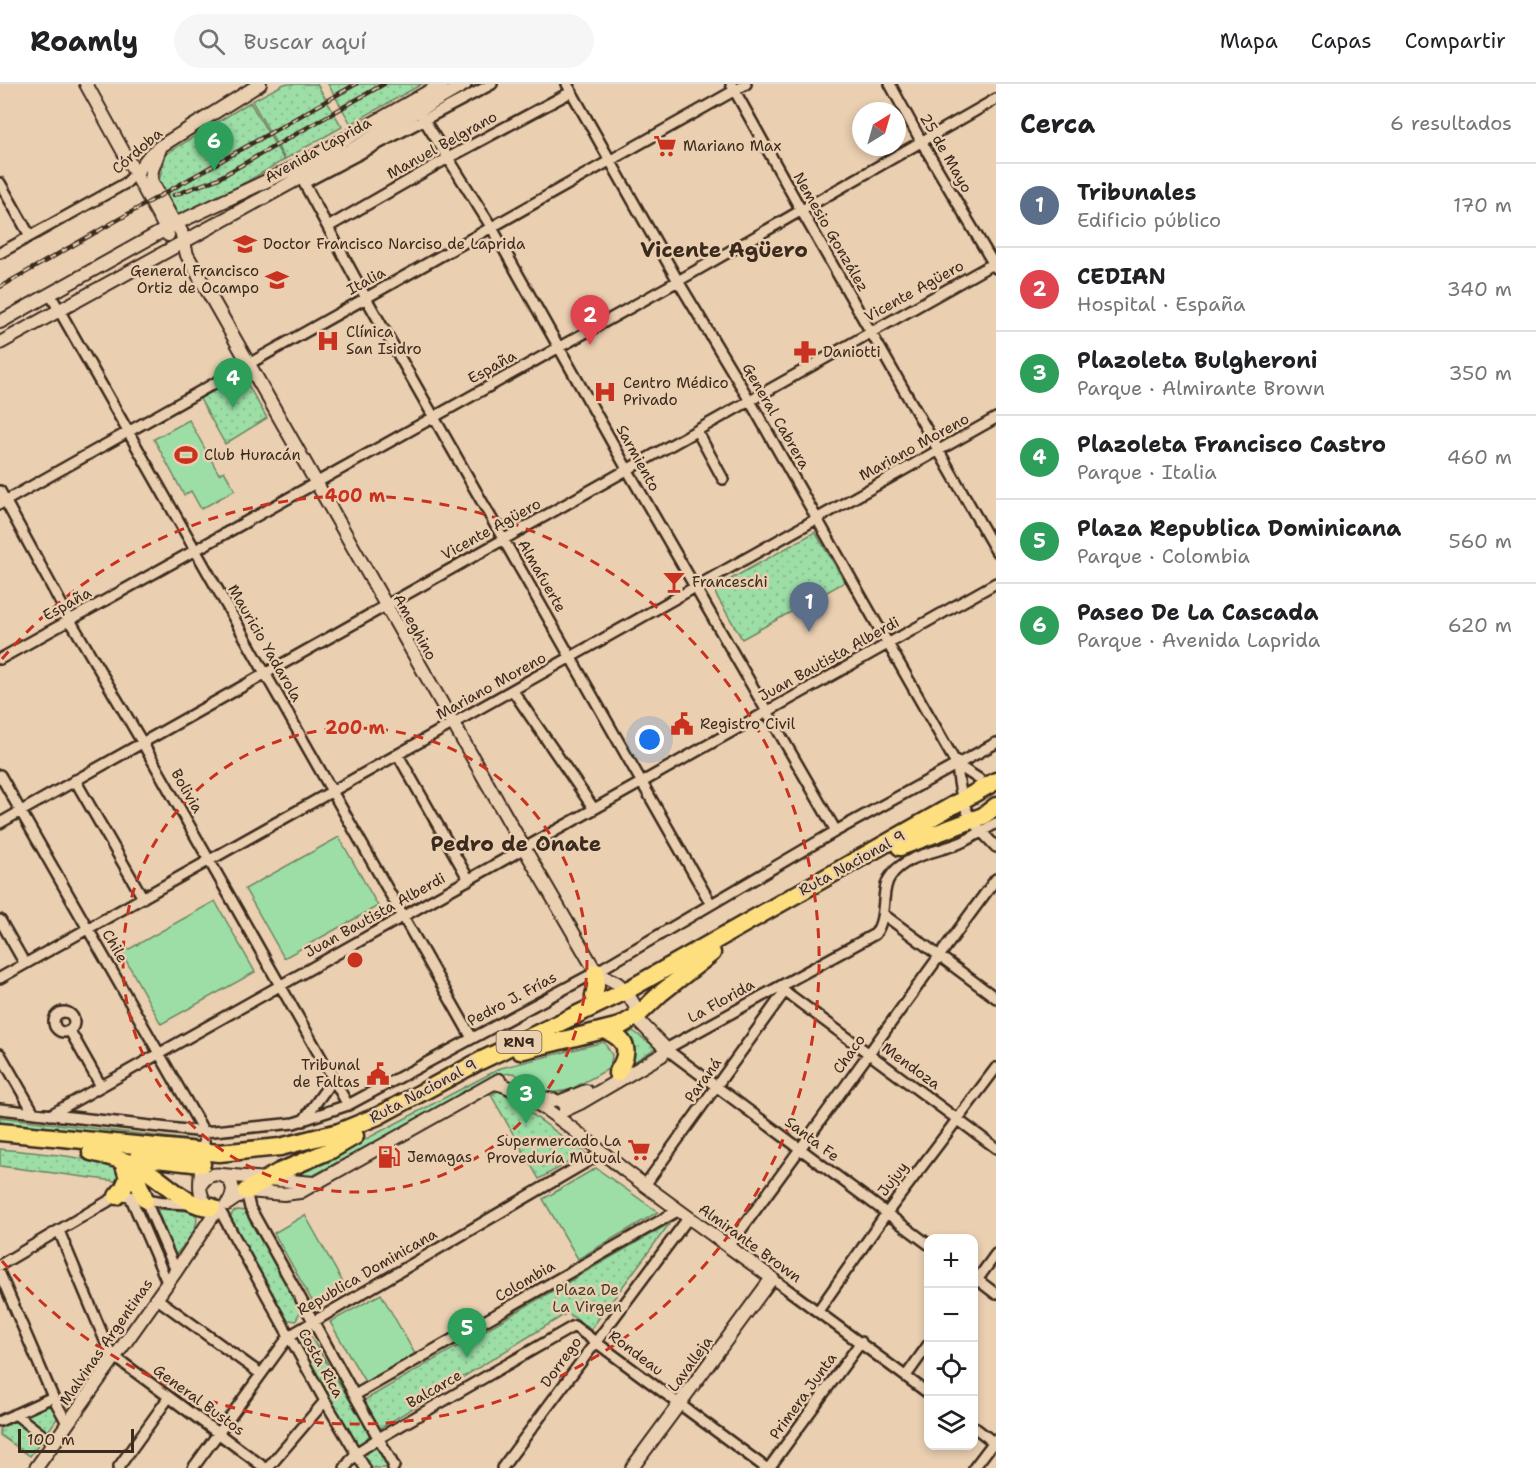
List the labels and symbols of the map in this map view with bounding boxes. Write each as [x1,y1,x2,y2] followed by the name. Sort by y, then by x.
[852,102,906,156] north arrow
[383,106,501,184] street label: Manuel Belgrano
[915,110,977,196] street label: 25 de Mayo
[261,112,375,188] street label: Avenida Laprida
[194,122,234,171] pin: 6
[108,123,167,178] street label: Córdoba
[652,133,678,159] supermarket icon: Mariano Max
[683,136,781,156] place label: Mariano Max
[789,169,873,295] street label: Nemesio González
[232,231,258,257] school or university icon: Doctor Francisco Narciso de Laprida
[263,234,526,254] place label: Doctor Francisco Narciso de Laprida
[640,236,808,264] district label: Vicente Agüero
[861,255,967,327] street label: Vicente Agüero
[130,261,259,298] place label: General Francisco Ortiz de Ocampo
[343,262,389,300] street label: Italia
[264,267,290,293] school or university icon: General Francisco Ortiz de Ocampo
[570,296,610,345] pin: 2
[346,322,422,359] place label: Clínica San Isidro
[315,328,341,354] hospital icon: Clínica San Isidro
[792,339,818,365] pharmacy icon: Daniotti
[823,342,881,362] place label: Daniotti
[464,345,520,388] street label: España
[214,358,252,408] pin: 4
[738,360,815,473] street label: General Cabrera
[623,373,729,410] place label: Centro Médico Privado
[592,379,618,405] hospital icon: Centro Médico Privado
[855,409,973,485] street label: Mariano Moreno
[612,421,664,495] street label: Sarmiento
[173,442,199,468] sports icon: Club Huracán
[204,445,301,465] place label: Club Huracán
[325,484,386,508] text: 400 m
[438,493,544,565] street label: Vicente Agüero
[513,536,571,616] street label: Almafuerte
[661,569,687,595] bar icon: Franceschi
[692,572,768,592] place label: Franceschi
[223,581,307,706] street label: Mauricio Yadarola
[39,582,95,625] street label: España
[790,582,828,632] pin: 1
[389,590,441,664] street label: Ameghino
[755,612,903,706] street label: Juan Bautista Alberdi
[432,648,550,724] street label: Mariano Moreno
[669,711,695,737] public building icon: Registro Civil
[700,714,796,734] place label: Registro Civil
[325,716,386,740] text: 200 m
[635,725,664,754] your location
[166,765,208,817] street label: Bolivia
[795,826,909,900] street label: Ruta Nacional 9
[431,830,601,858] district label: Pedro de Onate
[301,868,449,962] street label: Juan Bautista Alberdi
[98,926,132,966] street label: Chile
[345,950,365,970] centre of rings
[464,967,560,1031] street label: Pedro J. Frías
[684,974,758,1028] street label: La Florida
[828,1030,870,1078] street label: Chaco
[496,1031,542,1053] road number: RN9
[878,1038,945,1094] street label: Mendoza
[680,1053,726,1106] street label: Paraná
[366,1054,480,1128] street label: Ruta Nacional 9
[293,1055,360,1092] place label: Tribunal de Faltas
[365,1061,391,1087] public building icon: Tribunal de Faltas
[506,1074,546,1124] pin: 3
[781,1112,843,1166] street label: Santa Fe
[487,1131,622,1168] place label: Supermercado La Proveduría Mutual
[626,1137,652,1163] supermarket icon: Supermercado La Proveduría Mutual
[376,1144,402,1170] fuel station icon: Jemagas
[407,1147,472,1167] place label: Jemagas
[873,1158,913,1200] street label: Jujuy
[695,1199,805,1287] street label: Almirante Brown
[294,1223,441,1320] street label: Republica Dominicana
[491,1255,559,1306] street label: Colombia
[55,1275,157,1409] street label: Malvinas Argentinas
[552,1280,622,1317] park label: Plaza De La Virgen
[448,1308,486,1358] pin: 5
[294,1325,349,1402] street label: Costa Rica
[605,1326,667,1380] street label: Rondeau
[663,1332,717,1396] street label: Lavalleja
[536,1333,586,1391] street label: Dorrego
[765,1348,842,1443] street label: Primera Junta
[149,1360,249,1440] street label: General Bustos
[403,1365,465,1413] street label: Balcarce
[18,1426,134,1454] scale bar

